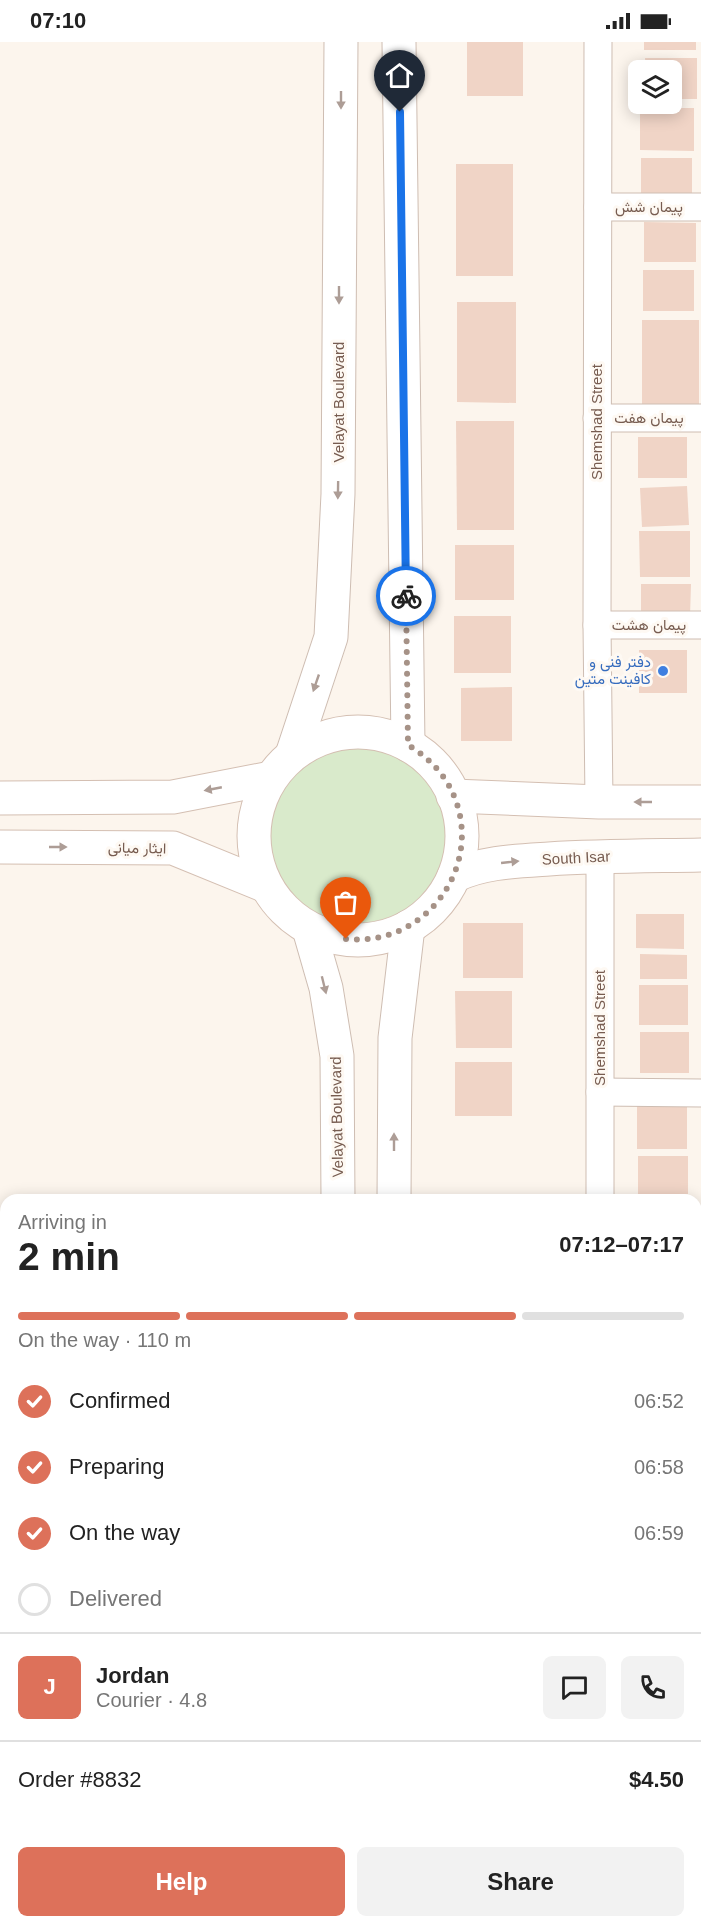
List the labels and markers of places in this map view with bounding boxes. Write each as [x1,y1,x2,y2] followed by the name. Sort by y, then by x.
[374,50,425,112] pin
[575,653,651,689] place label: دفتر فنی و کافینت متین
[656,664,670,678] marker: دفتر فنی و کافینت متین
[320,877,371,939] pin

